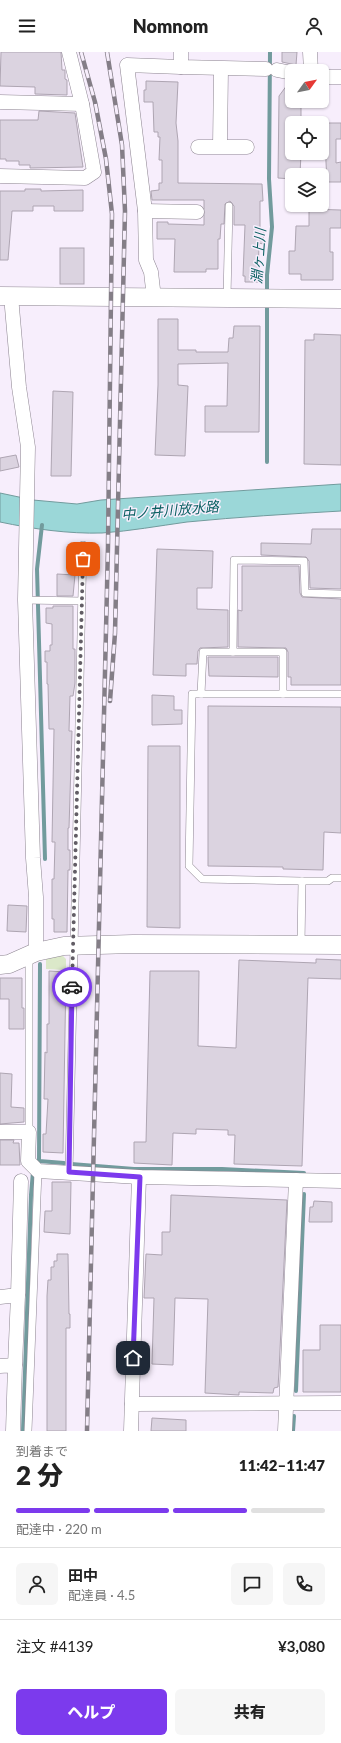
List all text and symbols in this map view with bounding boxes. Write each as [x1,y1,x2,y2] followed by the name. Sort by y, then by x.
[16,15,38,37] icon: menu
[133,15,208,37] text: Nomnom
[303,15,325,37] icon: person
[285,64,329,108] north arrow
[285,64,329,212] map controls
[285,116,329,160] button: locate
[285,168,329,212] button: layers
[248,225,269,285] water label: 淵ヶ上川
[120,497,221,523] water label: 中ノ井川放水路
[66,542,100,576] pin
[72,548,94,570] icon: bag
[52,967,92,1007] courier
[61,976,83,998] icon: car
[116,1341,150,1375] pin
[122,1347,144,1369] icon: home
[16,1443,68,1459] text: 到着まで
[239,1456,325,1474] text: 11:42–11:47
[16,1459,63,1491] text: 2 分
[16,1521,102,1537] text: 配達中 · 220 m
[16,1563,58,1605] button: person
[231,1563,273,1605] button: chat
[283,1563,325,1605] button: phone
[68,1566,98,1584] text: 田中
[68,1587,135,1603] text: 配達員 · 4.5
[16,1637,93,1655] text: 注文 #4139
[278,1637,325,1655] text: ¥3,080
[16,1689,167,1735] button: ヘルプ
[175,1689,325,1735] button: 共有

